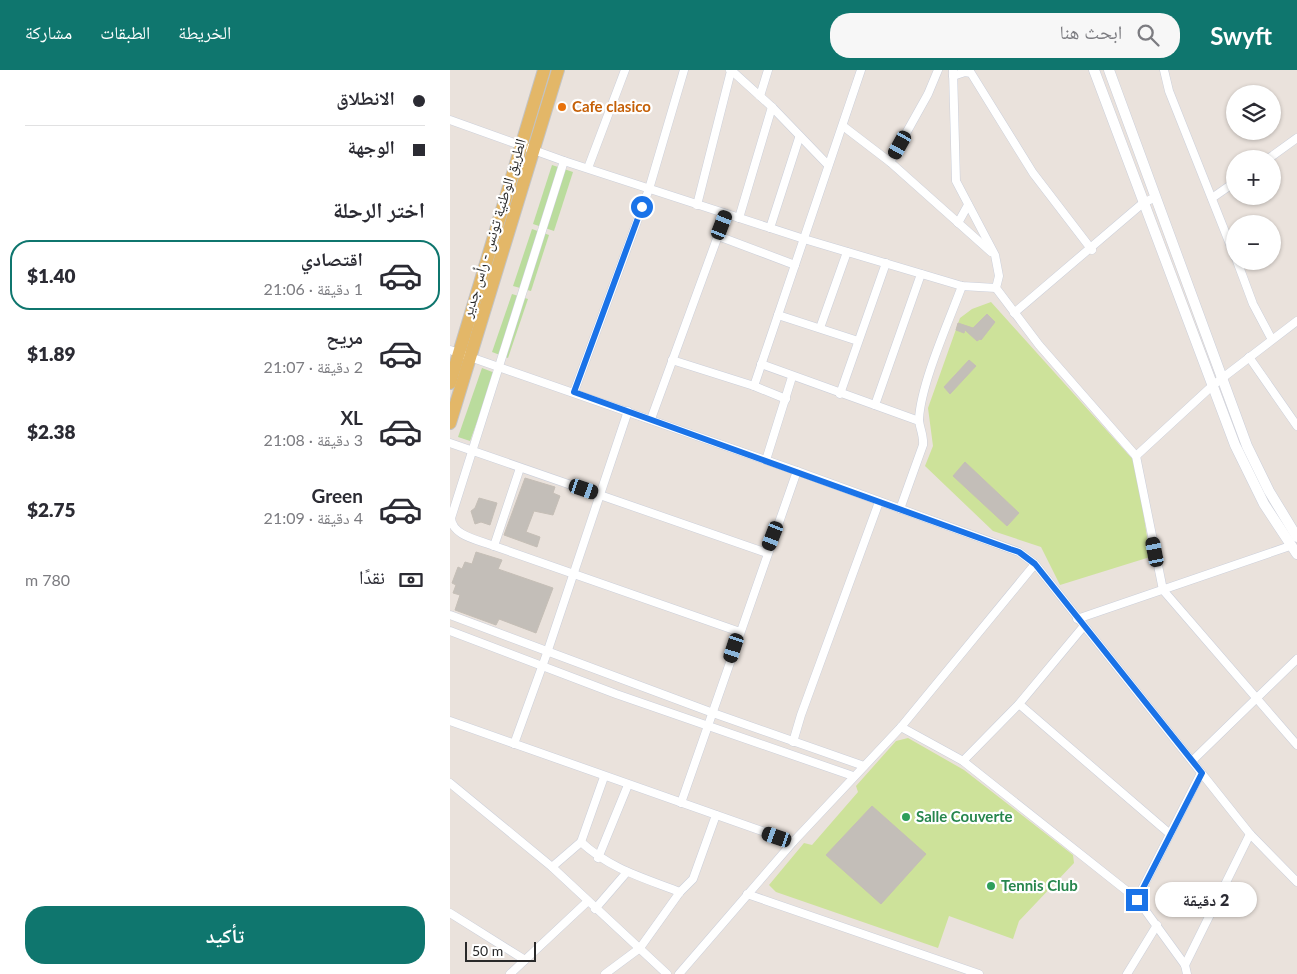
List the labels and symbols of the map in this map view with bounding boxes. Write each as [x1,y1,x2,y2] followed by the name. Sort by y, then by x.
[572,97,651,115] place label: Cafe clasico
[556,101,568,113] marker: Cafe clasico
[886,128,913,162] car
[457,136,531,321] street label: الطريق الوطنية تونس - رأس جدير
[631,196,653,218] route start
[709,208,734,242] car
[567,477,600,501] car
[760,519,785,553] car
[1144,536,1165,568] car
[722,631,745,665] car
[916,807,1013,825] place label: Salle Couverte
[900,811,912,823] marker: Salle Couverte
[760,825,793,849] car
[1001,876,1078,894] place label: Tennis Club
[985,880,997,892] marker: Tennis Club
[1154,882,1257,918] callout: 2 دقيقة
[1126,889,1148,911] route end
[465,939,536,962] scale bar

